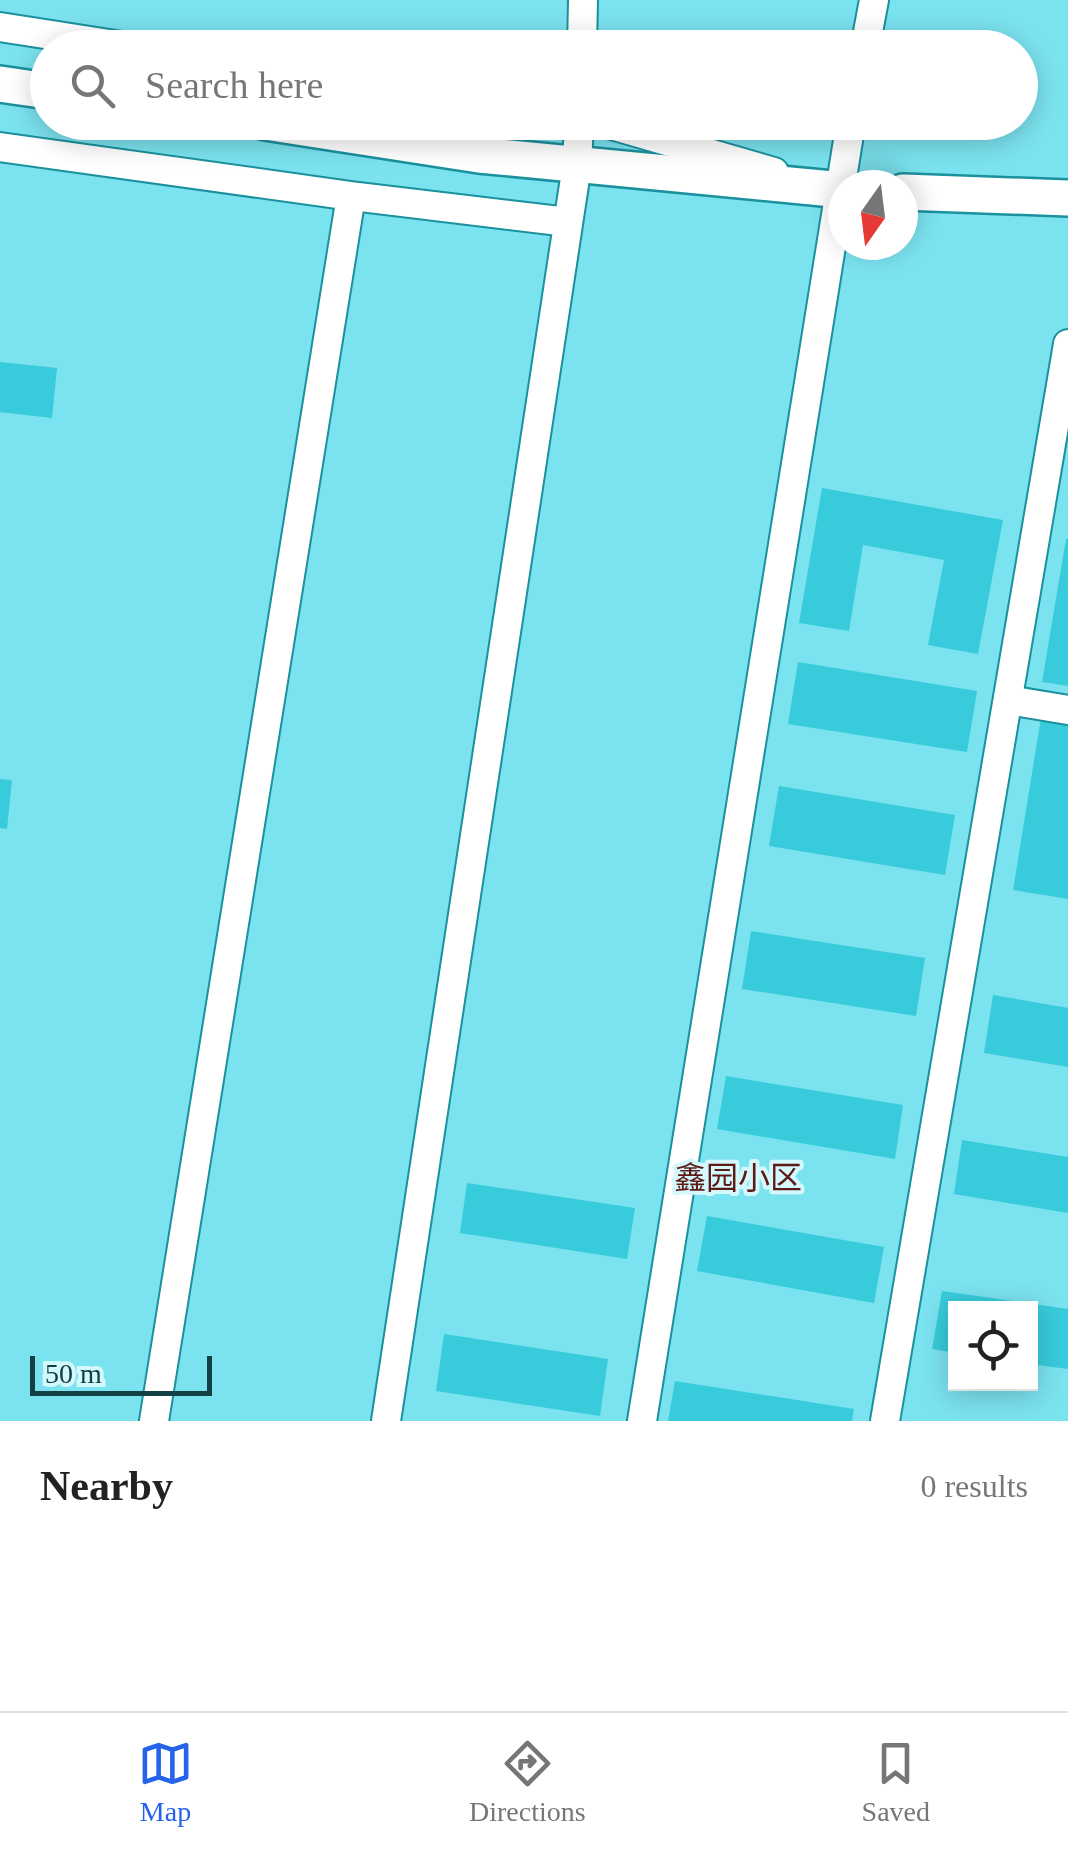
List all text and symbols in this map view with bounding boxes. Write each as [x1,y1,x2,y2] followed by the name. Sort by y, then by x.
[30,30,1038,140] search box
[65,58,120,113] icon: search
[145,64,323,106] text: Search here
[828,170,918,260] north arrow
[674,1160,802,1196] district label: 鑫园小区
[948,1301,1038,1391] map controls
[948,1301,1038,1391] button: locate
[30,1351,212,1396] scale bar
[45,1358,102,1389] text: 50 m
[40,1463,173,1509] text: Nearby
[920,1468,1028,1504] text: 0 results
[138,1736,193,1828] tab: Map
[469,1736,586,1828] tab: Directions
[862,1736,930,1828] tab: Saved

